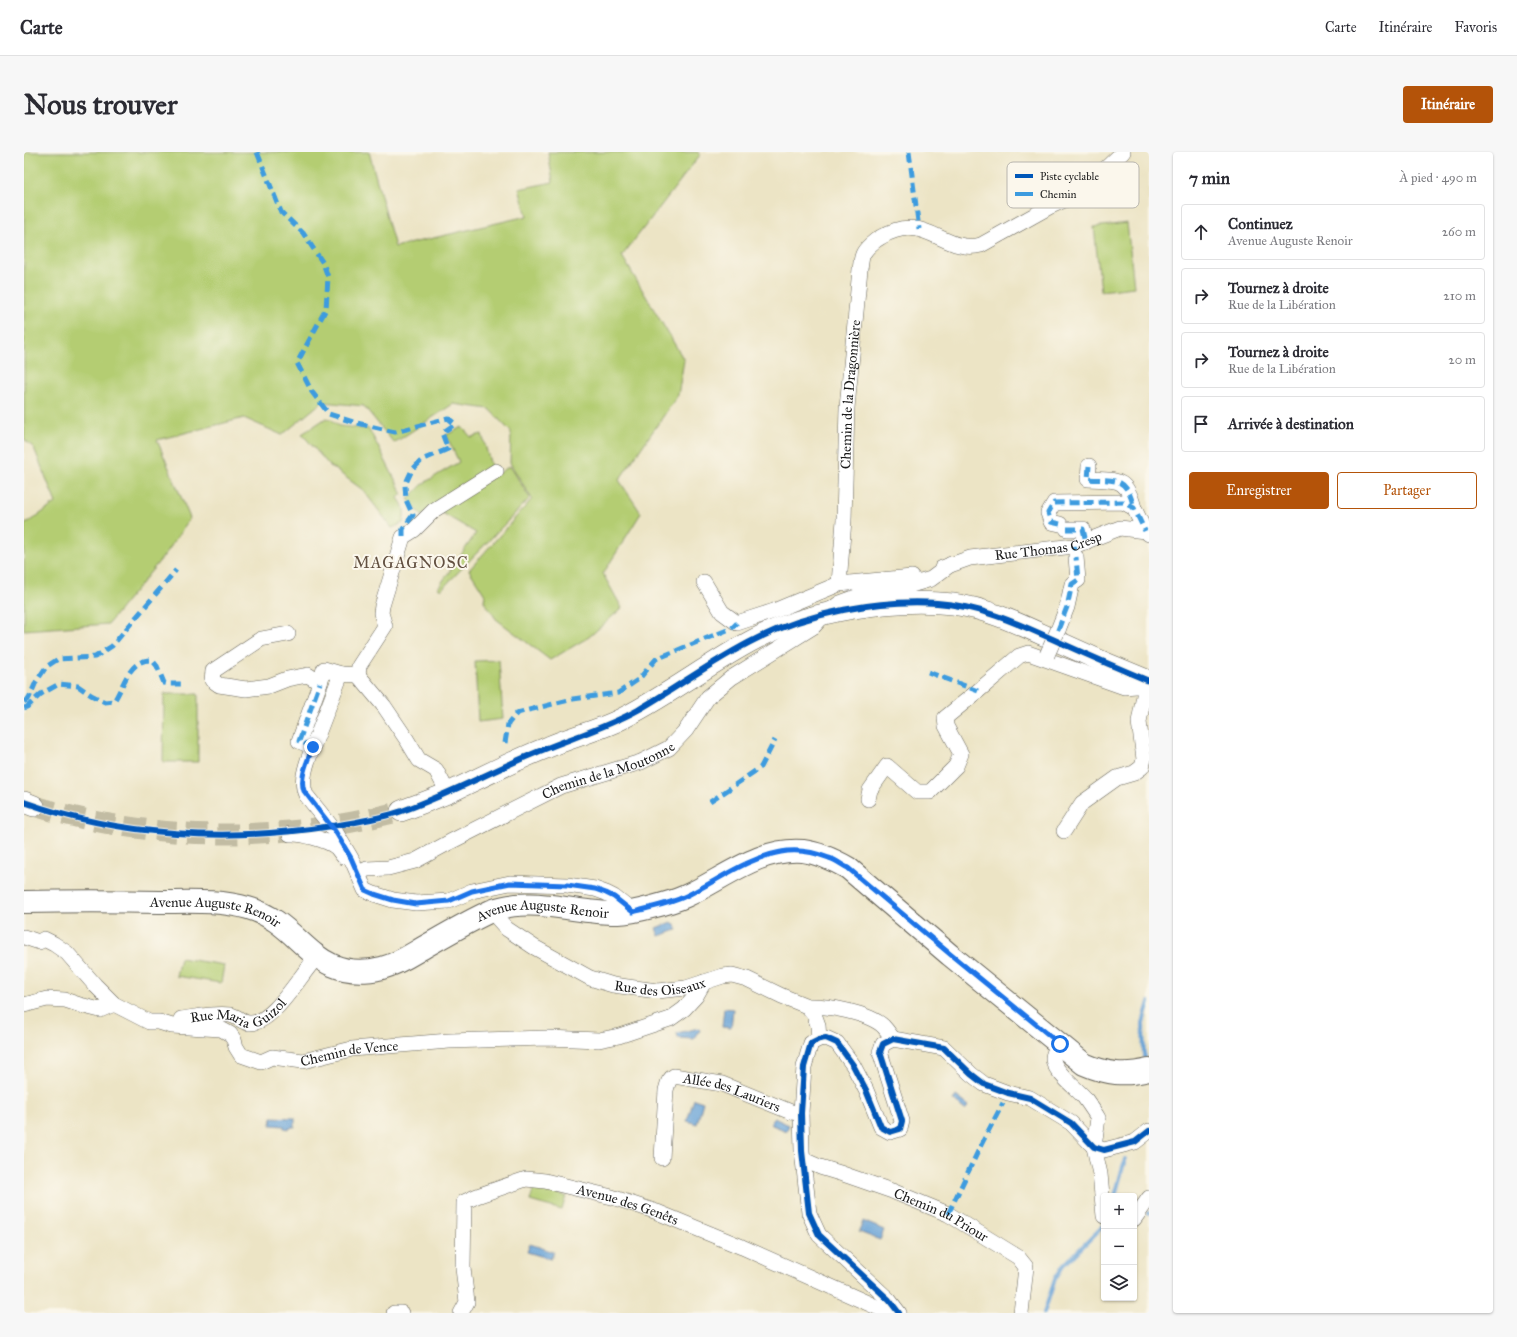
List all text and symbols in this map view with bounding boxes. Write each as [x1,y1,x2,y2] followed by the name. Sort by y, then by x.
[20,16,63,39] text: Carte
[1325,19,1357,36] text: Carte
[1379,19,1432,36] text: Itinéraire
[1454,19,1497,36] text: Favoris
[1403,86,1493,123] button: Itinéraire
[24,87,177,122] text: Nous trouver
[1007,162,1139,208] legend
[1189,168,1230,189] text: 7 min
[1040,170,1099,183] text: Piste cyclable
[1400,170,1477,186] text: À pied · 490 m
[1040,188,1076,201] text: Chemin
[1228,215,1293,233] text: Continuez
[1190,221,1212,243] icon: ahead
[1442,224,1476,240] text: 260 m
[1228,233,1353,249] text: Avenue Auguste Renoir
[1228,279,1329,297] text: Tournez à droite
[1190,285,1212,307] icon: right
[1443,288,1476,304] text: 210 m
[1228,297,1336,313] text: Rue de la Libération
[837,319,864,469] street label: Chemin de la Dragonnière
[1228,343,1329,361] text: Tournez à droite
[1190,349,1212,371] icon: right
[1448,352,1476,368] text: 20 m
[1228,361,1336,377] text: Rue de la Libération
[1190,413,1212,435] icon: arrive
[1228,415,1354,433] text: Arrivée à destination
[1189,472,1329,509] button: Enregistrer
[1337,472,1477,509] button: Partager
[994,527,1104,564] street label: Rue Thomas Cresp
[353,553,469,572] district label: MAGAGNOSC
[304,738,322,756] route end
[539,739,679,803] street label: Chemin de la Moutonne
[149,893,285,931] street label: Avenue Auguste Renoir
[473,896,610,926] street label: Avenue Auguste Renoir
[613,974,708,1000] street label: Rue des Oiseaux
[189,994,290,1032] street label: Rue Maria Guizol
[1051,1035,1069,1053] route start
[299,1037,399,1070] street label: Chemin de Vence
[681,1069,783,1115] street label: Allée des Lauriers
[574,1180,681,1228] street label: Avenue des Genêts
[891,1184,992,1246] street label: Chemin du Priour
[1101,1193,1137,1301] map controls
[1101,1193,1137,1229] button: +
[1101,1229,1137,1265] button: −
[1101,1265,1137,1301] button: layers

